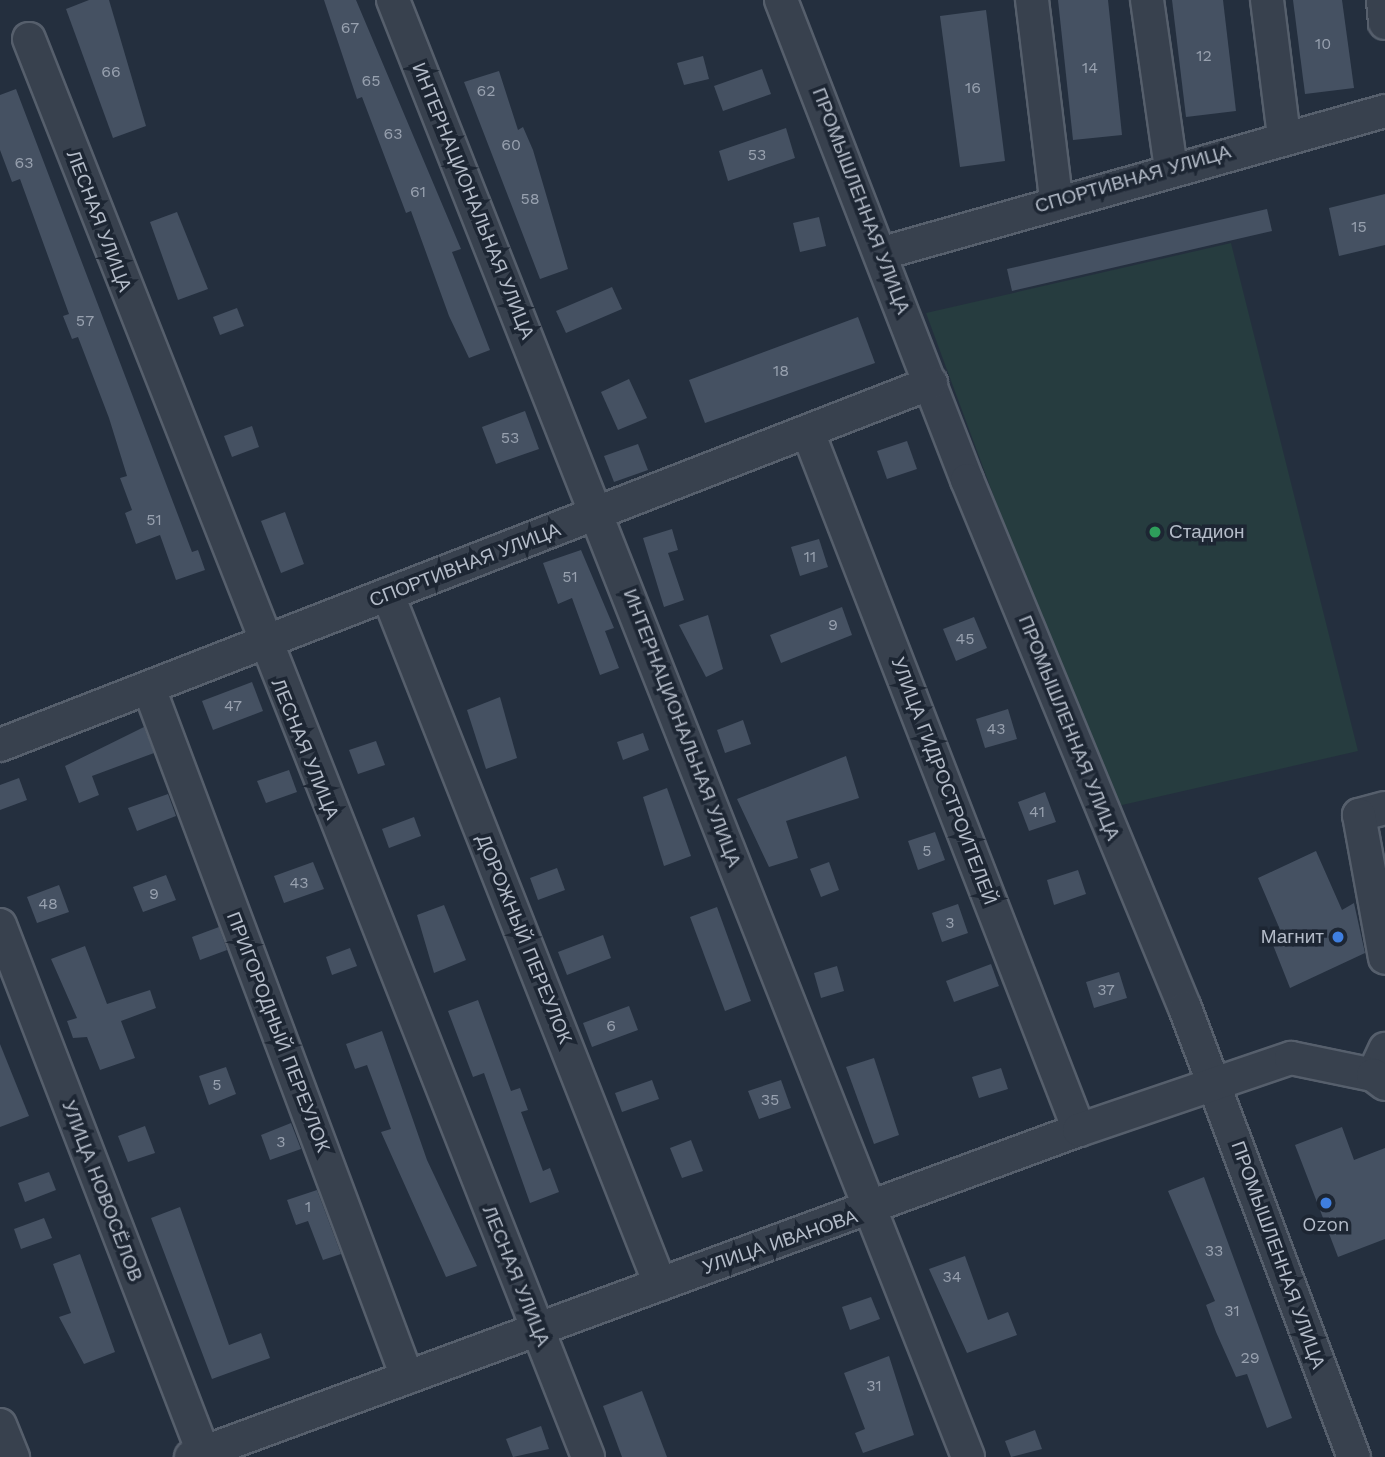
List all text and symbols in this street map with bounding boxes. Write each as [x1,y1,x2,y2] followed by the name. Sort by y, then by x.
[341,18,359,38] house number: 67
[1315,34,1331,54] house number: 10
[1196,46,1212,66] house number: 12
[1082,58,1098,78] house number: 14
[407,60,539,342] street label: ИНТЕРНАЦИОНАЛЬНАЯ УЛИЦА
[101,62,121,82] house number: 66
[361,71,381,91] house number: 65
[965,78,981,98] house number: 16
[476,81,496,101] house number: 62
[807,85,915,317] street label: ПРОМЫШЛЕННАЯ УЛИЦА
[383,124,403,144] house number: 63
[501,135,521,155] house number: 60
[1032,140,1234,218] street label: СПОРТИВНАЯ УЛИЦА
[748,145,766,165] house number: 53
[62,147,136,295] street label: ЛЕСНАЯ УЛИЦА
[14,153,34,173] house number: 63
[410,182,426,202] house number: 61
[520,189,540,209] house number: 58
[1351,217,1367,237] house number: 15
[76,311,94,331] house number: 57
[773,361,789,381] house number: 18
[501,428,519,448] house number: 53
[146,510,162,530] house number: 51
[366,518,564,612] street label: СПОРТИВНАЯ УЛИЦА
[1169,521,1245,543] place label: Стадион
[1147,524,1163,540] marker: Стадион
[804,547,816,567] house number: 11
[562,567,578,587] house number: 51
[618,586,746,870] street label: ИНТЕРНАЦИОНАЛЬНАЯ УЛИЦА
[1013,612,1125,844] street label: ПРОМЫШЛЕННАЯ УЛИЦА
[828,615,838,635] house number: 9
[955,629,975,649] house number: 45
[886,654,1002,908] street label: УЛИЦА ГИДРОСТРОИТЕЛЕЙ
[266,675,344,823] street label: ЛЕСНАЯ УЛИЦА
[224,696,242,716] house number: 47
[986,719,1006,739] house number: 43
[1029,802,1045,822] house number: 41
[471,831,577,1047] street label: ДОРОЖНЫЙ ПЕРЕУЛОК
[922,841,932,861] house number: 5
[289,873,309,893] house number: 43
[149,884,159,904] house number: 9
[38,894,58,914] house number: 48
[222,909,334,1155] street label: ПРИГОРОДНЫЙ ПЕРЕУЛОК
[945,913,955,933] house number: 3
[1261,926,1324,948] place label: Магнит
[1330,929,1346,945] marker: Магнит
[1097,980,1115,1000] house number: 37
[606,1016,616,1036] house number: 6
[212,1075,222,1095] house number: 5
[761,1090,779,1110] house number: 35
[57,1097,147,1285] street label: УЛИЦА НОВОСЁЛОВ
[276,1132,286,1152] house number: 3
[1226,1138,1330,1372] street label: ПРОМЫШЛЕННАЯ УЛИЦА
[1318,1195,1334,1211] marker: Ozon
[305,1197,311,1217] house number: 1
[477,1202,555,1350] street label: ЛЕСНАЯ УЛИЦА
[700,1205,860,1279] street label: УЛИЦА ИВАНОВА
[1302,1214,1350,1236] place label: Ozon
[1205,1241,1223,1261] house number: 33
[942,1267,962,1287] house number: 34
[1224,1301,1240,1321] house number: 31
[1240,1348,1260,1368] house number: 29
[866,1376,882,1396] house number: 31

